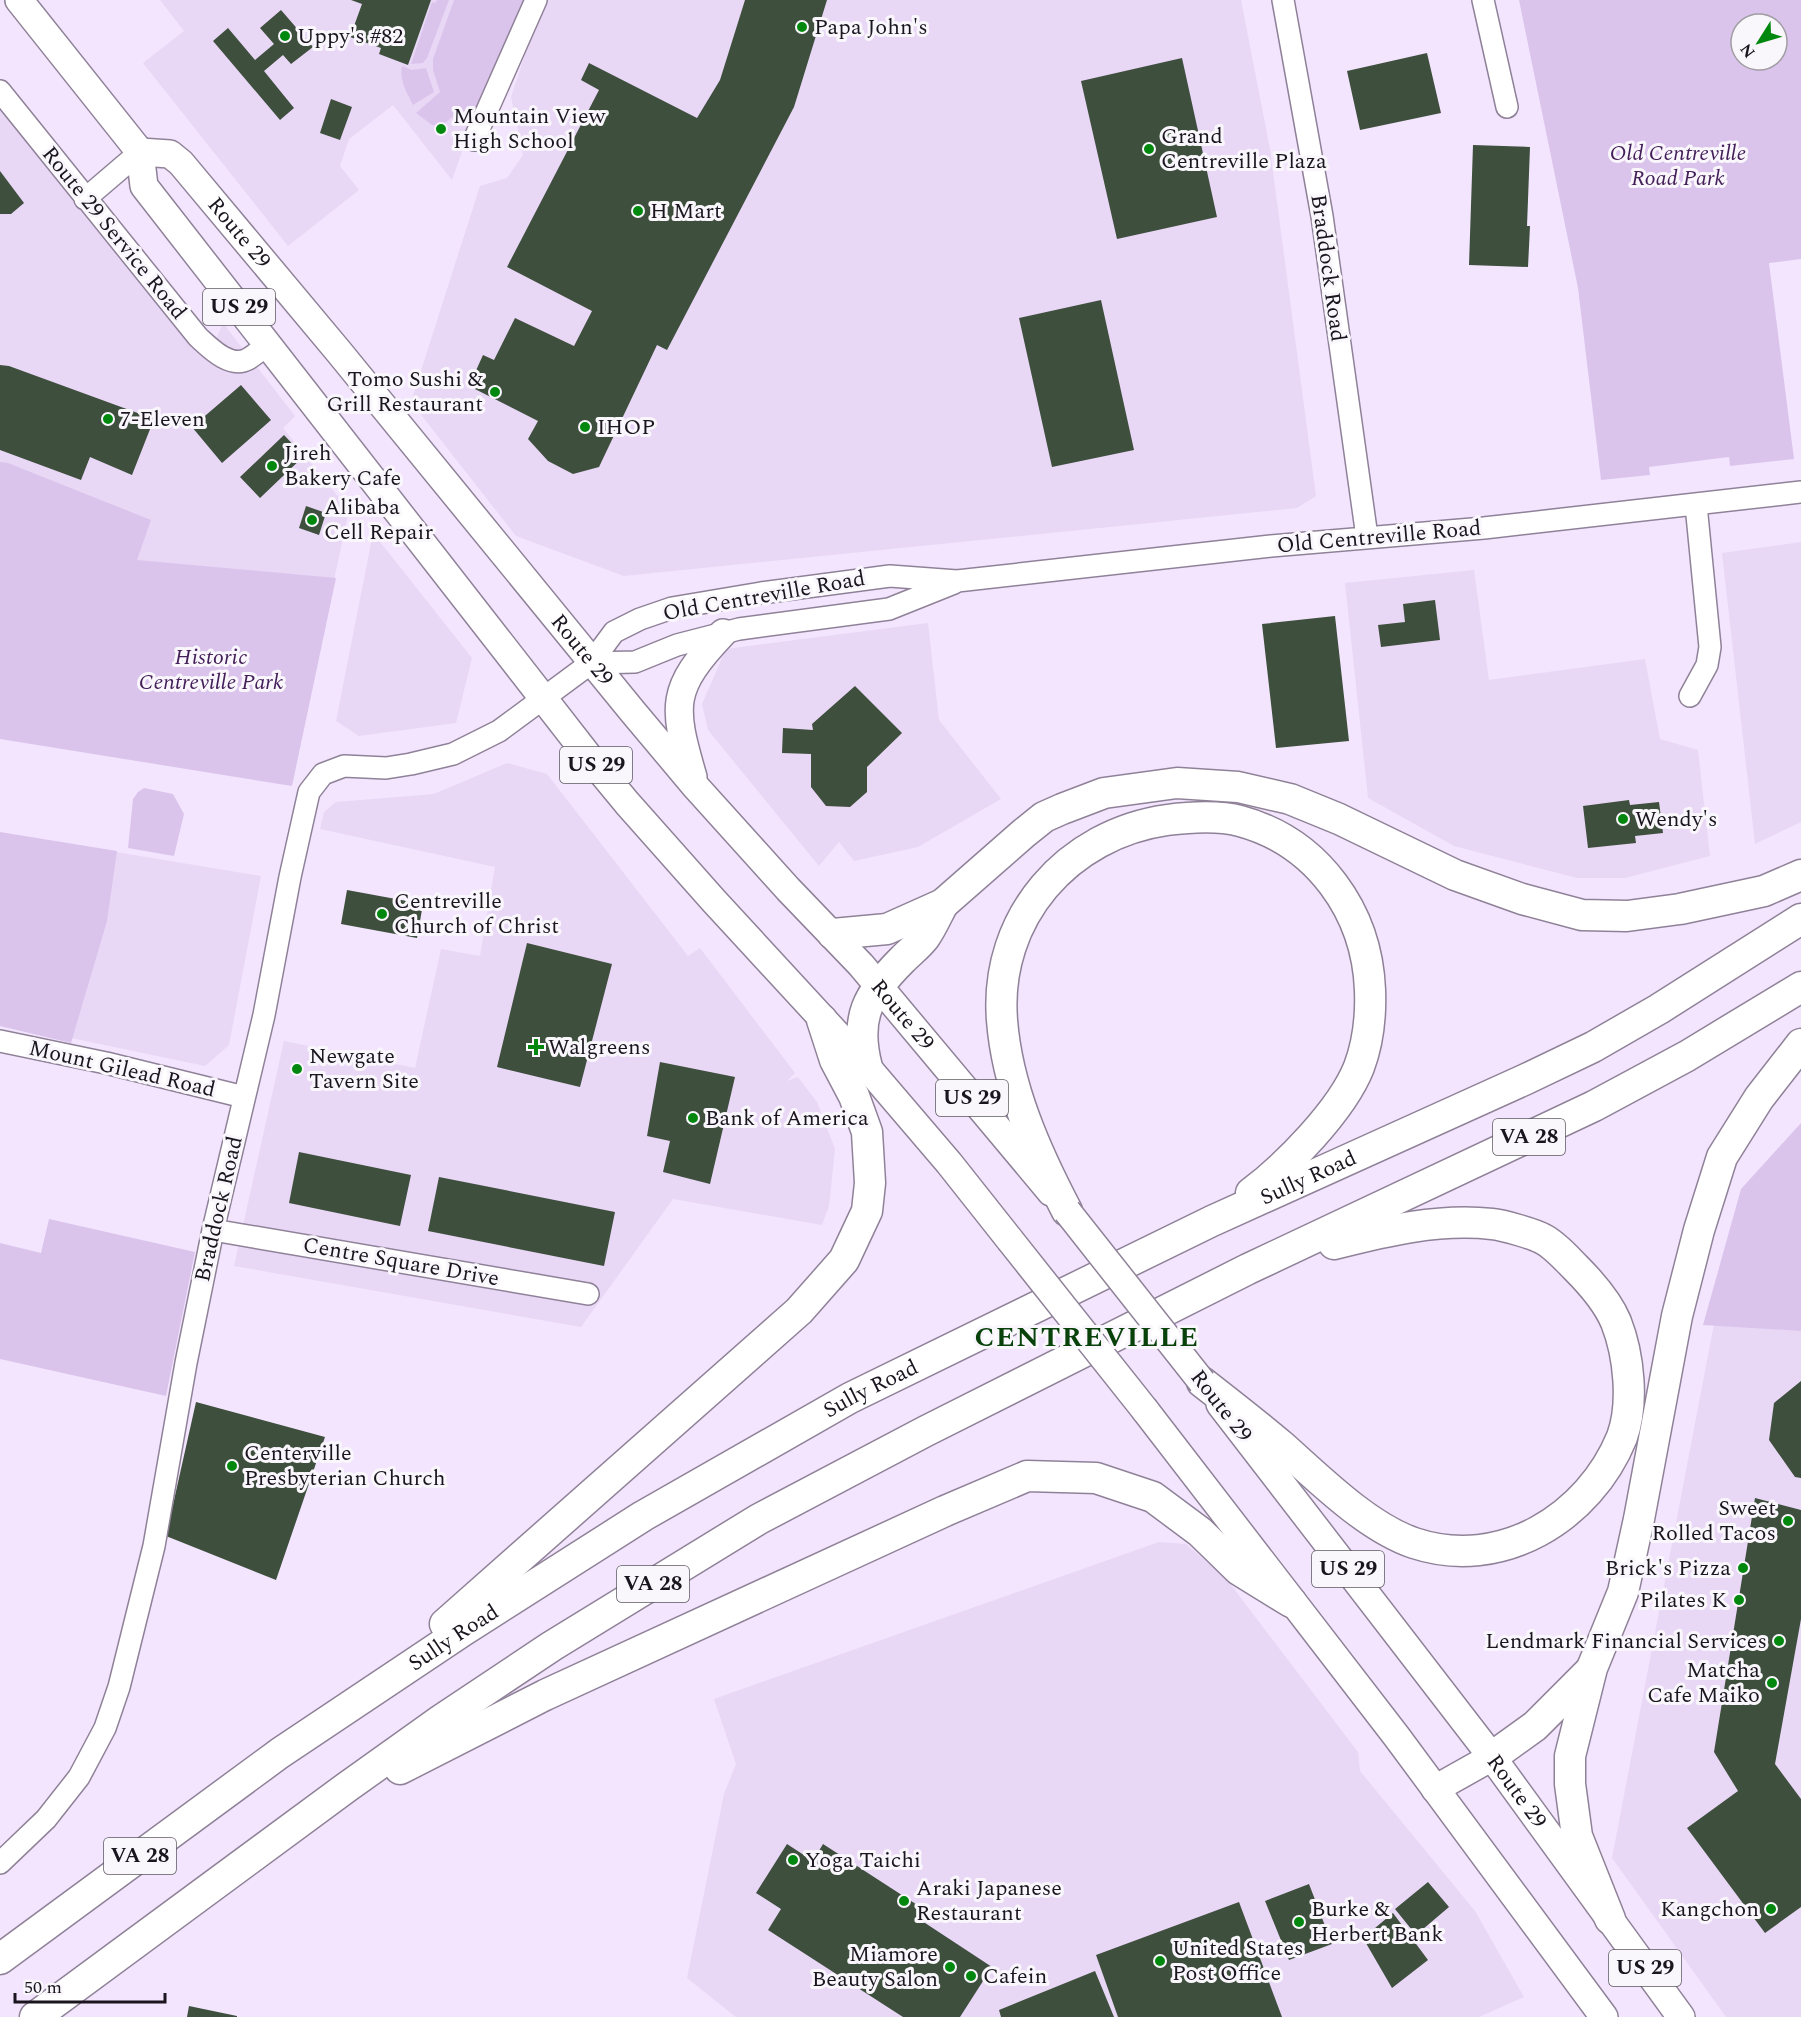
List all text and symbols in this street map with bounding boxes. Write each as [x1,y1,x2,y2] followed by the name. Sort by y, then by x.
[814,11,928,44] place label: Papa John's
[1729,12,1789,72] north arrow
[297,20,403,53] place label: Uppy's #82
[795,20,809,34] marker: Papa John's
[278,29,292,43] marker: Uppy's #82
[1734,38,1761,63] text: N
[453,100,607,158] place label: Mountain View High School
[1161,120,1327,178] place label: Grand Centreville Plaza
[434,122,448,136] marker: Mountain View High School
[1610,137,1746,195] park label: Old Centreville Road Park
[33,139,195,327] street label: Route 29 Service Road
[1142,142,1156,156] marker: Grand Centreville Plaza
[199,189,279,276] street label: Route 29
[1301,192,1355,344] street label: Braddock Road
[650,195,722,228] place label: H Mart
[631,204,645,218] marker: H Mart
[203,289,275,325] road number: US 29
[326,363,484,421] place label: Tomo Sushi & Grill Restaurant
[488,385,502,399] marker: Tomo Sushi & Grill Restaurant
[120,403,205,436] place label: 7-Eleven
[597,411,655,444] place label: IHOP
[101,412,115,426] marker: 7-Eleven
[578,420,592,434] marker: IHOP
[284,437,401,495] place label: Jireh Bakery Cafe
[265,459,279,473] marker: Jireh Bakery Cafe
[324,491,433,549] place label: Alibaba Cell Repair
[1275,512,1483,562] street label: Old Centreville Road
[305,513,319,527] marker: Alibaba Cell Repair
[660,562,868,630] street label: Old Centreville Road
[543,606,622,693] street label: Route 29
[139,641,283,699] park label: Historic Centreville Park
[560,747,632,783] road number: US 29
[1635,803,1717,836] place label: Wendy's
[1616,812,1630,826] marker: Wendy's
[394,885,559,943] place label: Centreville Church of Christ
[375,907,389,921] marker: Centreville Church of Christ
[863,972,943,1058] street label: Route 29
[25,1031,219,1107] street label: Mount Gilead Road
[548,1031,650,1064] place label: Walgreens
[309,1040,419,1098] place label: Newgate Tavern Site
[529,1040,543,1054] marker: Walgreens
[290,1062,304,1076] marker: Newgate Tavern Site
[936,1080,1008,1116] road number: US 29
[705,1102,869,1135] place label: Bank of America
[686,1111,700,1125] marker: Bank of America
[1493,1119,1565,1155] road number: VA 28
[186,1133,252,1285] street label: Braddock Road
[1255,1141,1362,1214] street label: Sully Road
[300,1229,502,1295] street label: Centre Square Drive
[974,1316,1200,1359] district label: CENTREVILLE
[817,1351,924,1427] street label: Sully Road
[1182,1362,1260,1450] street label: Route 29
[244,1437,446,1495] place label: Centerville Presbyterian Church
[225,1459,239,1473] marker: Centerville Presbyterian Church
[1652,1492,1776,1550] place label: Sweet Rolled Tacos
[1781,1514,1795,1528] marker: Sweet Rolled Tacos
[1312,1551,1384,1587] road number: US 29
[1605,1552,1731,1585] place label: Brick's Pizza
[1736,1561,1750,1575] marker: Brick's Pizza
[617,1566,689,1602] road number: VA 28
[1640,1584,1727,1617] place label: Pilates K
[1732,1593,1746,1607] marker: Pilates K
[401,1595,505,1679] street label: Sully Road
[1485,1625,1767,1658] place label: Lendmark Financial Services
[1772,1634,1786,1648] marker: Lendmark Financial Services
[1647,1654,1760,1712] place label: Matcha Cafe Maiko
[1765,1676,1779,1690] marker: Matcha Cafe Maiko
[1479,1747,1555,1835] street label: Route 29
[104,1838,176,1874] road number: VA 28
[805,1844,921,1877] place label: Yoga Taichi
[786,1853,800,1867] marker: Yoga Taichi
[916,1872,1062,1930] place label: Araki Japanese Restaurant
[1311,1893,1444,1951] place label: Burke & Herbert Bank
[1660,1893,1759,1926] place label: Kangchon
[897,1894,911,1908] marker: Araki Japanese Restaurant
[1764,1902,1778,1916] marker: Kangchon
[1292,1915,1306,1929] marker: Burke & Herbert Bank
[1172,1932,1304,1990] place label: United States Post Office
[812,1938,938,1996] place label: Miamore Beauty Salon
[1609,1950,1681,1986] road number: US 29
[1153,1954,1167,1968] marker: United States Post Office
[943,1960,957,1974] marker: Miamore Beauty Salon
[983,1960,1047,1993] place label: Cafein
[15,1966,165,2004] scale bar
[964,1969,978,1983] marker: Cafein
[24,1974,62,2001] text: 50 m

